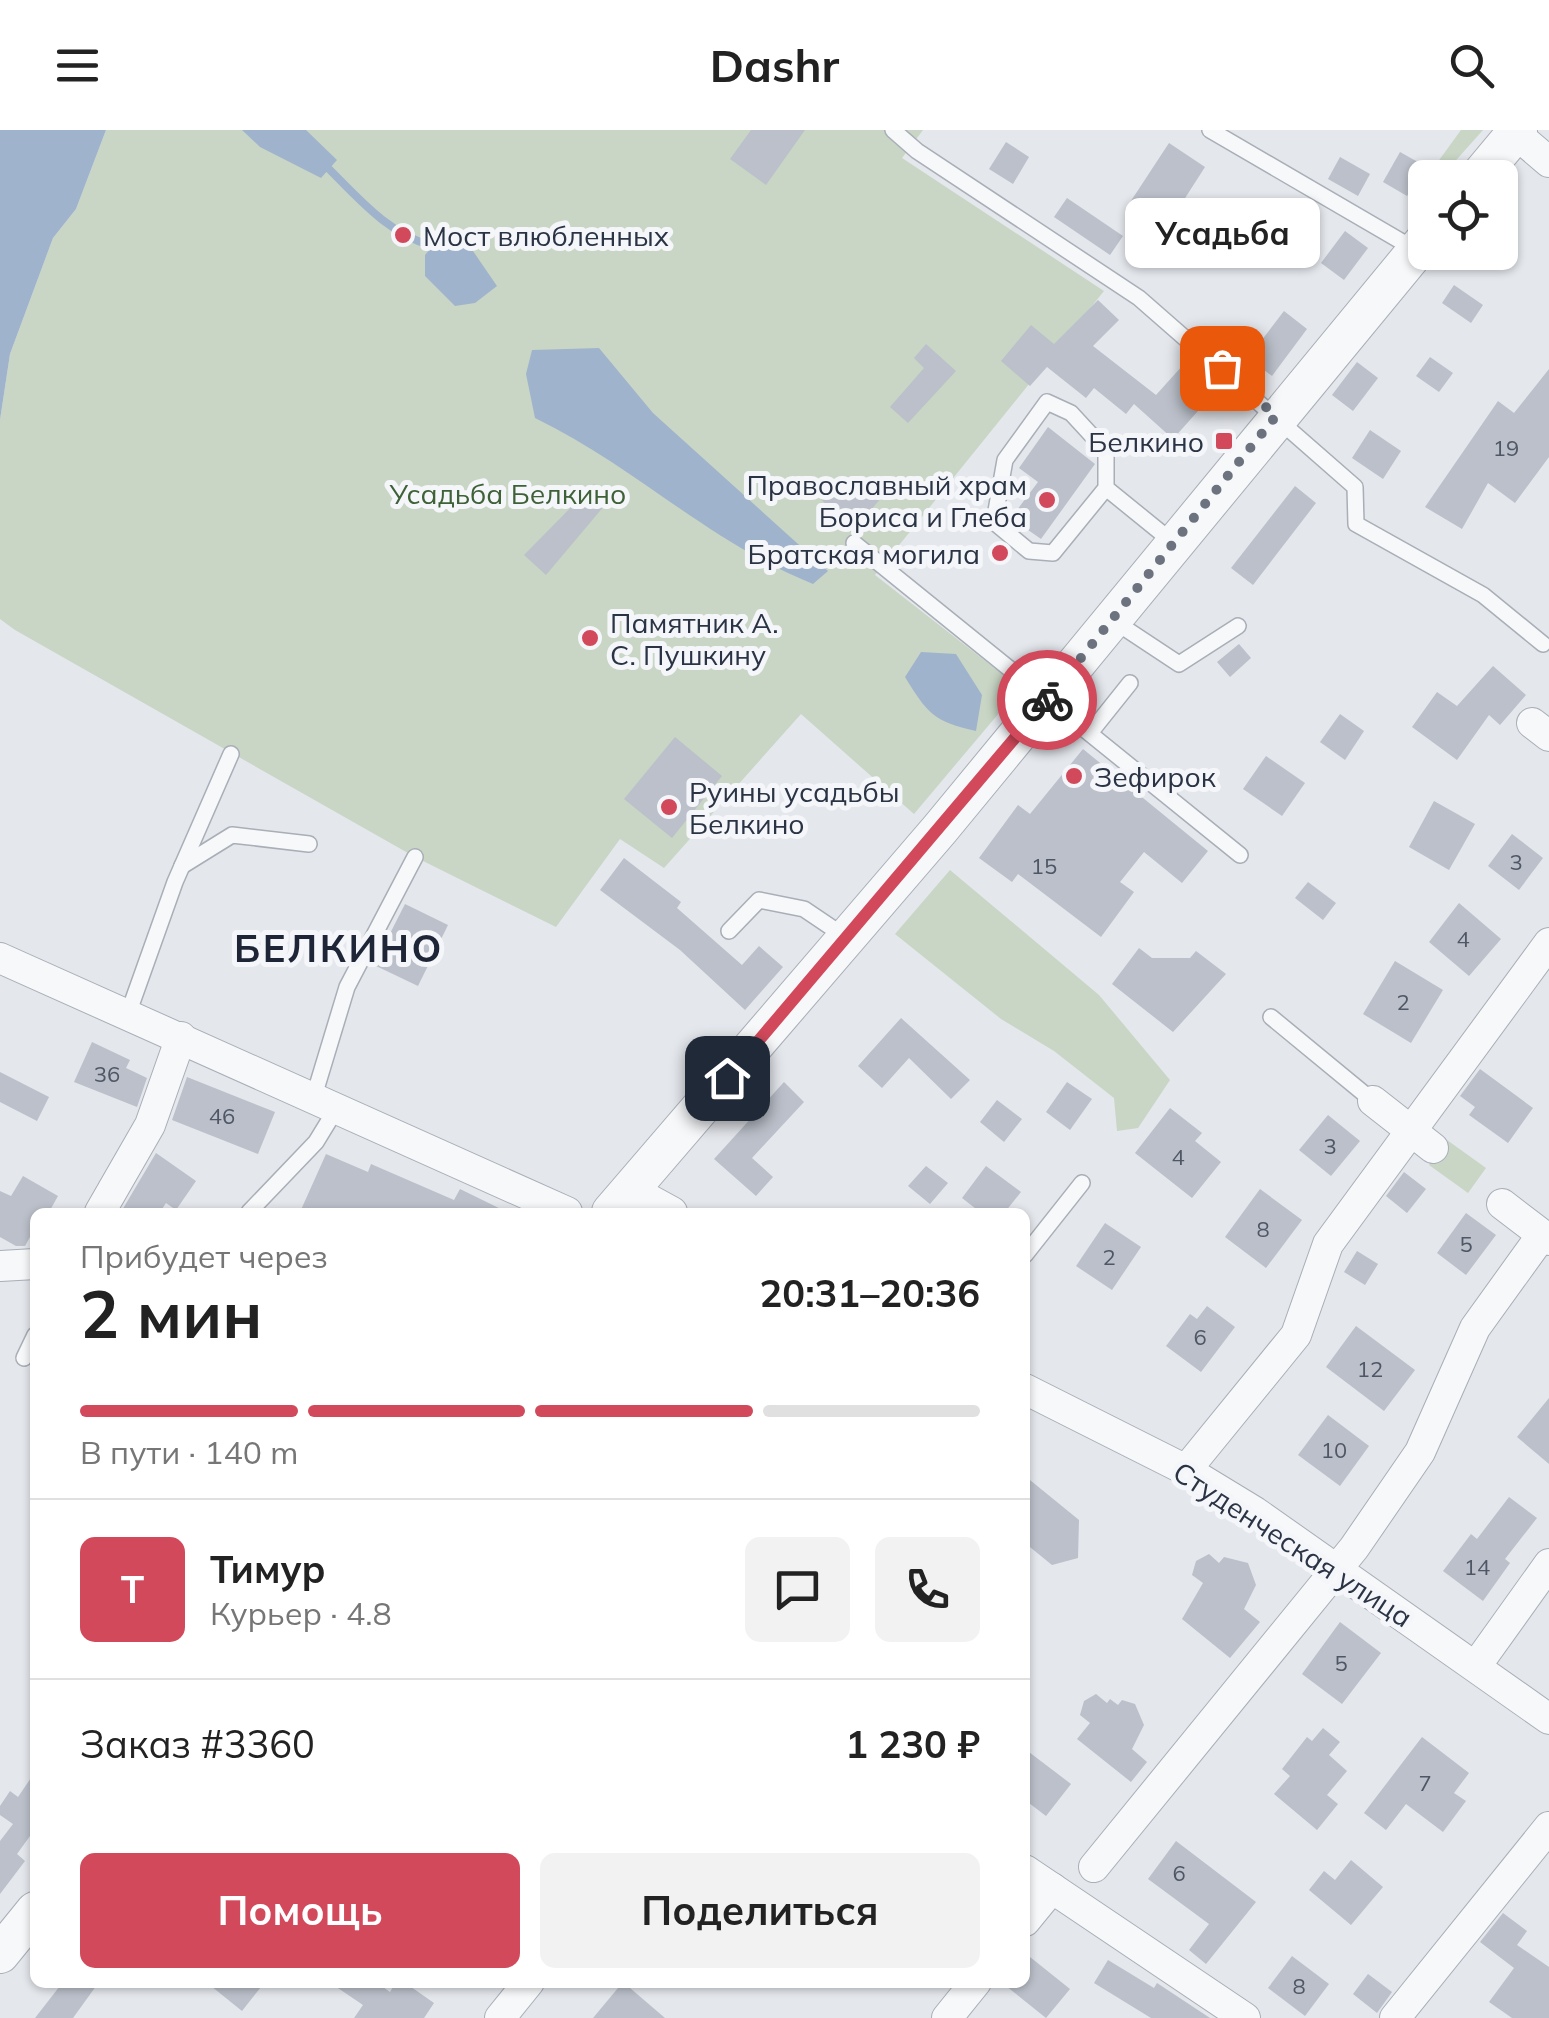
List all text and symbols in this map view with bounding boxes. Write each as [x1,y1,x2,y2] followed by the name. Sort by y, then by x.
[710,37,839,93] text: Dashr
[50,38,105,93] icon: menu
[1444,38,1499,93] icon: search
[1408,160,1518,270] map controls
[1408,160,1518,270] button: locate
[1124,198,1320,268] callout: Усадьба
[1155,213,1290,253] text: Усадьба
[423,218,669,253] place label: Мост влюбленных
[392,224,414,246] marker: Мост влюбленных
[1180,326,1265,411] pin
[1195,341,1250,396] icon: bag
[1088,424,1204,459] place label: Белкино
[1213,430,1235,452] marker: Белкино
[1493,434,1519,462] house number: 19
[746,467,1027,534] place label: Православный храм Бориса и Глеба
[389,476,626,511] park label: Усадьба Белкино
[1036,489,1058,511] marker: Православный храм Бориса и Глеба
[747,536,980,571] place label: Братская могила
[989,542,1011,564] marker: Братская могила
[610,605,779,672] place label: Памятник А. С. Пушкину
[579,627,601,649] marker: Памятник А. С. Пушкину
[997,650,1097,750] courier
[1020,673,1075,728] icon: bike
[1094,759,1217,794] place label: Зефирок
[1063,765,1085,787] marker: Зефирок
[689,774,900,841] place label: Руины усадьбы Белкино
[658,796,680,818] marker: Руины усадьбы Белкино
[1509,848,1523,876] house number: 3
[1031,852,1057,880] house number: 15
[234,924,444,972] district label: БЕЛКИНО
[1456,925,1470,953] house number: 4
[1396,988,1410,1016] house number: 2
[685,1036,770,1121] pin
[700,1051,755,1106] icon: home
[94,1060,120,1088] house number: 36
[209,1102,235,1130] house number: 46
[1323,1132,1337,1160] house number: 3
[1171,1143,1185,1171] house number: 4
[1256,1215,1270,1243] house number: 8
[1459,1230,1473,1258] house number: 5
[80,1236,328,1276] text: Прибудет через
[1102,1243,1116,1271] house number: 2
[760,1269,980,1317] text: 20:31–20:36
[80,1273,262,1354] text: 2 мин
[1193,1323,1207,1351] house number: 6
[1357,1355,1383,1383] house number: 12
[80,1432,298,1472] text: В пути · 140 m
[1321,1436,1347,1464] house number: 10
[1167,1454,1419,1634] street label: Студенческая улица
[745,1537,850,1642] button: chat
[875,1537,980,1642] button: phone
[210,1545,326,1593] text: Тимур
[1464,1553,1490,1581] house number: 14
[121,1565,144,1613] text: Т
[210,1593,392,1633] text: Курьер · 4.8
[1334,1649,1348,1677] house number: 5
[80,1720,315,1768] text: Заказ #3360
[845,1720,980,1768] text: 1 230 ₽
[1418,1769,1432,1797] house number: 7
[80,1853,520,1968] button: Помощь
[540,1853,980,1968] button: Поделиться
[1172,1859,1186,1887] house number: 6
[1292,1972,1306,2000] house number: 8

